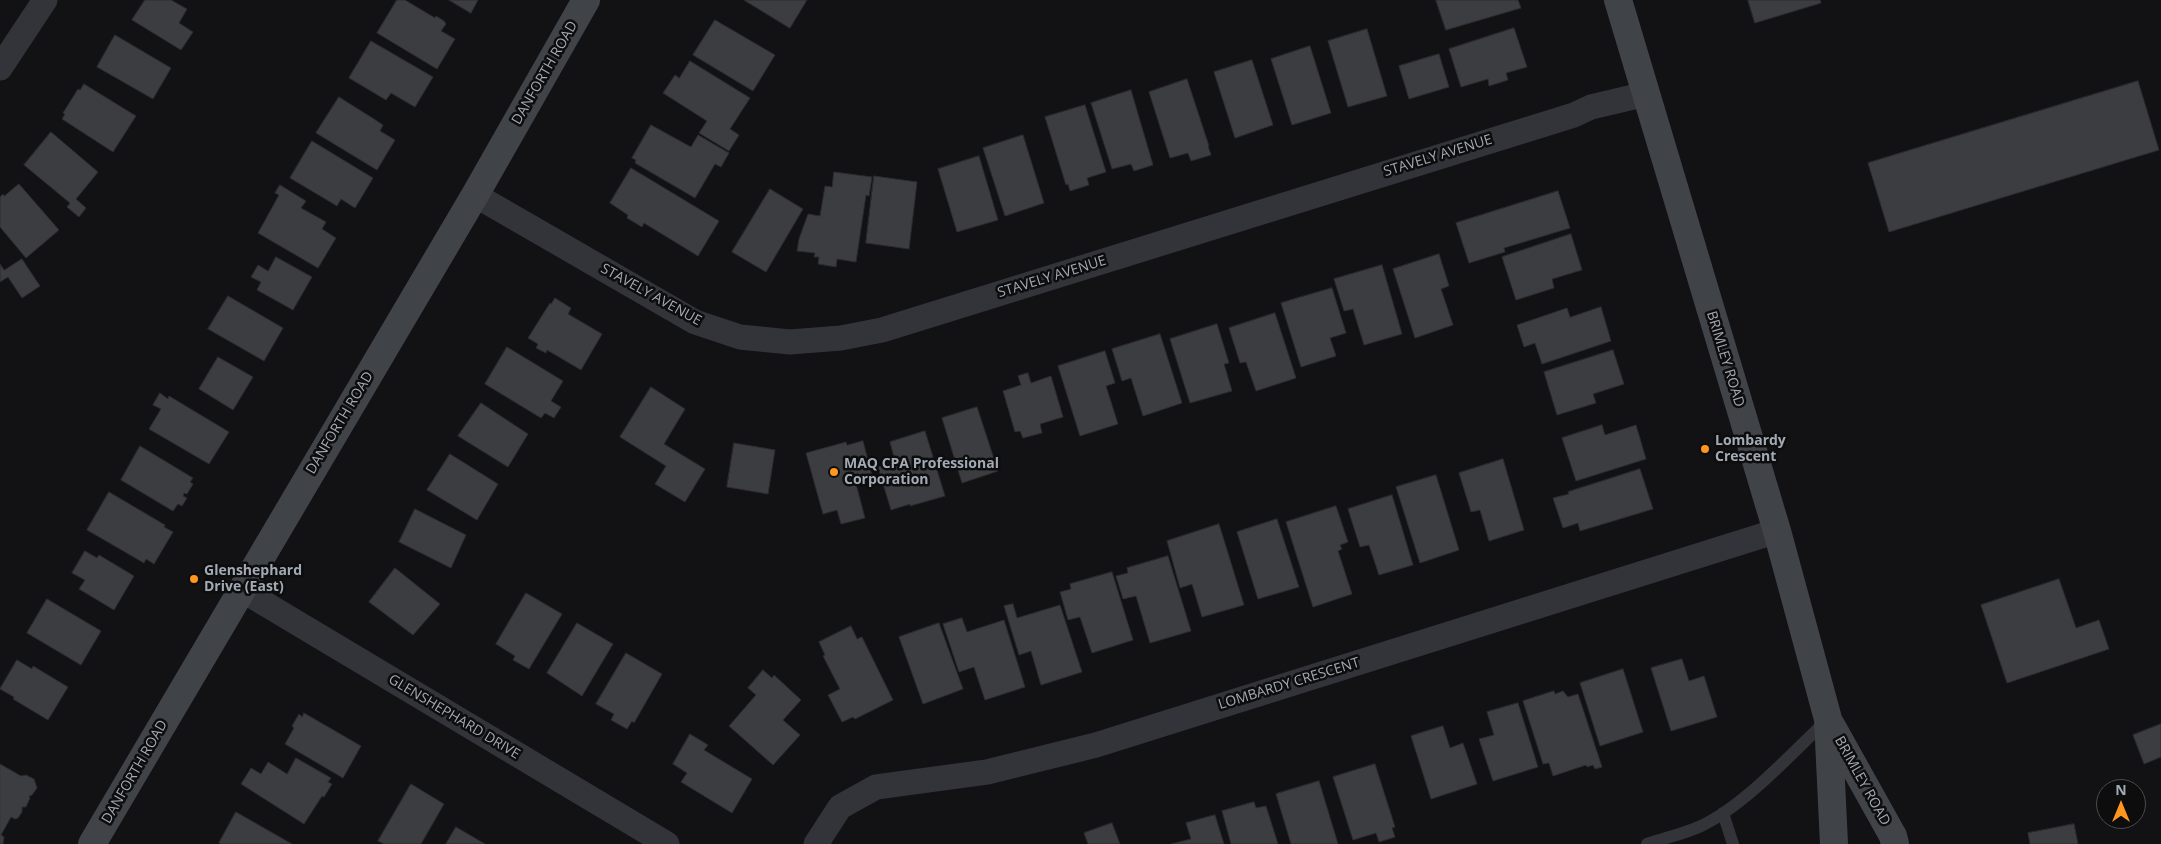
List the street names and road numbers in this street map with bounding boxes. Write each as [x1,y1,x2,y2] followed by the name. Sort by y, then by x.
[509,18,581,128] street label: DANFORTH ROAD
[1382,132,1494,180] street label: STAVELY AVENUE
[996,253,1108,301] street label: STAVELY AVENUE
[598,260,704,330] street label: STAVELY AVENUE
[1702,309,1748,409] street label: BRIMLEY ROAD
[303,369,377,477] street label: DANFORTH ROAD
[1216,655,1362,713] street label: LOMBARDY CRESCENT
[385,671,523,763] street label: GLENSHEPHARD DRIVE
[99,717,171,827] street label: DANFORTH ROAD
[1831,734,1893,828] street label: BRIMLEY ROAD

